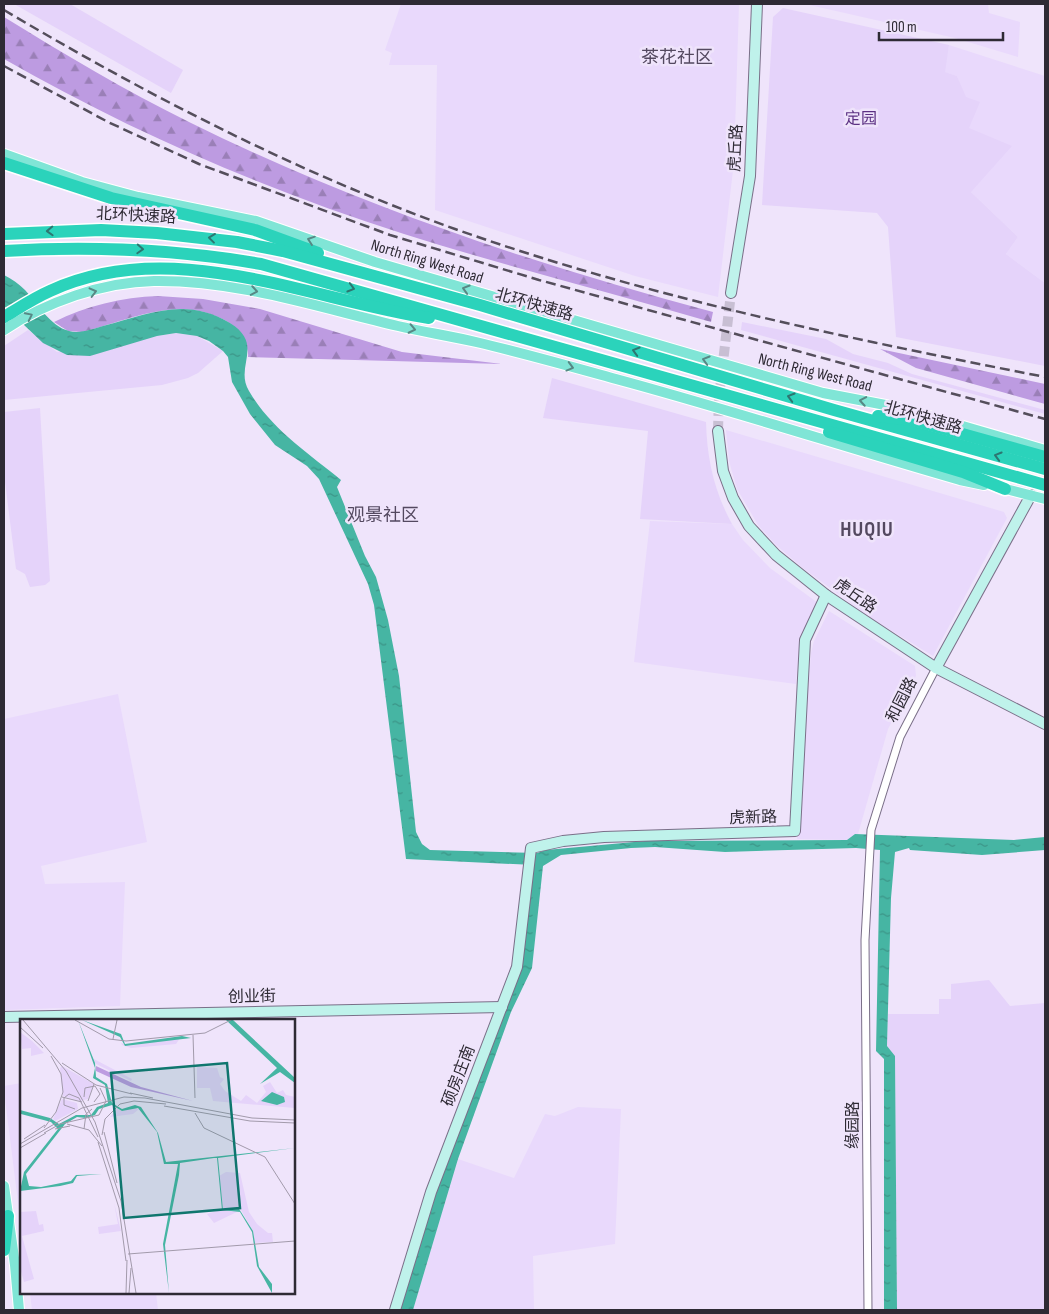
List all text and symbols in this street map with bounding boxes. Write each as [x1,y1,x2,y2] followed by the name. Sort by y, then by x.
[879,10,1003,42] scale bar
[886,18,917,37] text: 100 m
[641,47,713,68] district label: 茶花社区
[845,110,877,129] park label: 定园
[725,124,747,172] street label: 虎丘路
[96,204,176,228] street label: 北环快速路
[46,226,54,237] one-way arrow
[208,233,216,244] one-way arrow
[308,236,316,246] one-way arrow
[369,236,485,288] street label: North Ring West Road
[136,244,144,255] one-way arrow
[346,283,354,293] one-way arrow
[463,285,471,295] one-way arrow
[493,285,575,325] street label: 北环快速路
[249,286,258,296] one-way arrow
[88,287,96,297] one-way arrow
[24,312,33,323] one-way arrow
[407,323,416,334] one-way arrow
[632,347,640,357] one-way arrow
[756,350,874,396] street label: North Ring West Road
[702,355,711,365] one-way arrow
[565,361,573,371] one-way arrow
[788,393,796,403] one-way arrow
[859,396,867,406] one-way arrow
[882,398,964,438] street label: 北环快速路
[995,451,1003,461] one-way arrow
[347,505,419,526] district label: 观景社区
[840,517,894,542] district label: HUQIU
[830,574,880,618] street label: 虎丘路
[883,674,921,726] street label: 和园路
[729,808,777,828] street label: 虎新路
[228,987,276,1007] street label: 创业街
[20,1019,295,1294] inset map
[439,1043,479,1109] street label: 硕房庄南
[843,1101,863,1149] street label: 缘园路

